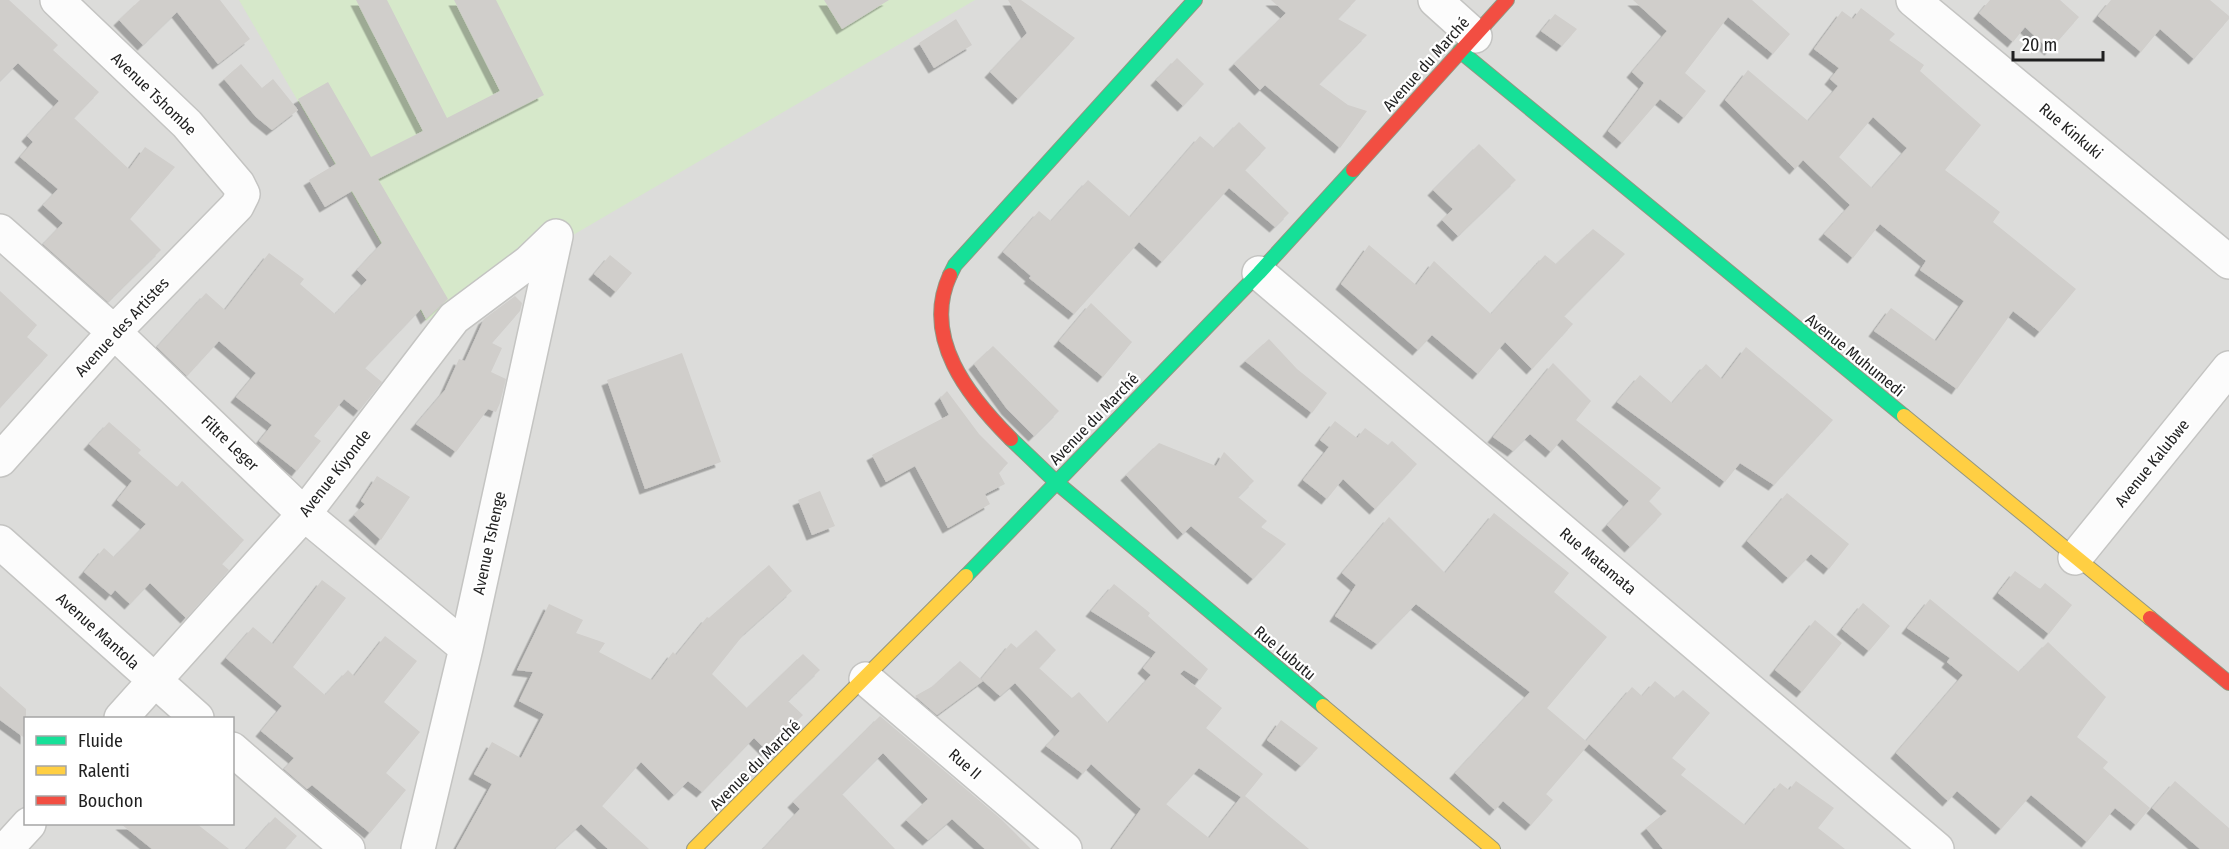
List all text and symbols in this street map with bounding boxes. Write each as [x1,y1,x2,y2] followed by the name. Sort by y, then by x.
[1379,13,1473,115] street label: Avenue du Marché
[2013,24,2103,62] scale bar
[2022,34,2057,56] text: 20 m
[108,49,201,139] street label: Avenue Tshombe
[2035,99,2107,163] street label: Rue Kinkuki
[71,273,173,381] street label: Avenue des Artistes
[1802,309,1908,401] street label: Avenue Muhumedi
[1045,369,1143,469] street label: Avenue du Marché
[197,411,263,475] street label: Filtre Leger
[2111,415,2193,511] street label: Avenue Kalubwe
[295,426,375,520] street label: Avenue Kiyonde
[469,489,509,596] street label: Avenue Tshenge
[1556,523,1640,599] street label: Rue Matamata
[53,589,143,673] street label: Avenue Mantola
[1250,622,1320,684] street label: Rue Lubutu
[706,716,804,814] street label: Avenue du Marché
[24,717,234,825] legend
[78,730,123,752] text: Fluide
[945,745,985,783] street label: Rue II
[78,760,130,782] text: Ralenti
[78,790,143,812] text: Bouchon

